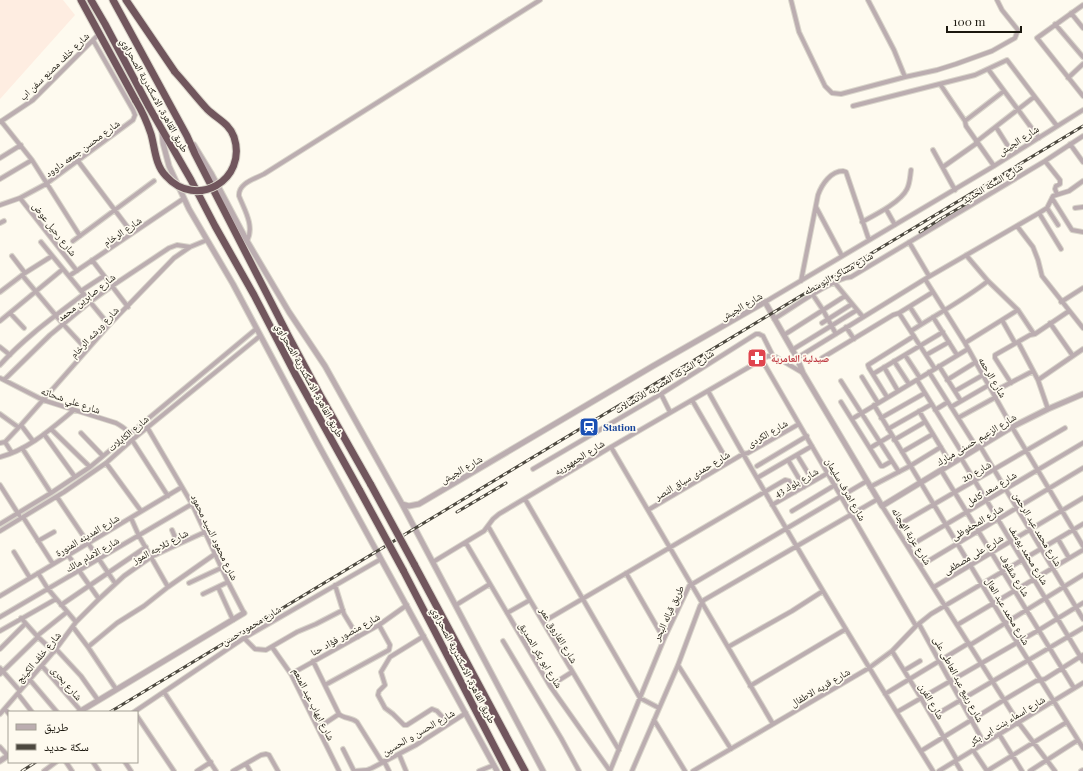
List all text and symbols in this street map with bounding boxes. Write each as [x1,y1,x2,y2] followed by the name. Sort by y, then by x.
[947,8,1021,34] scale bar
[953,13,986,29] text: 100 m
[16,29,92,103] street label: شارع خلف مصنع سفن اب
[116,35,193,156] street label: طريق القاهرة, الاسكندرية الصحراوي
[42,116,123,180] street label: شارع محسن جمعه داوود
[995,121,1042,159] street label: شارع الجيش
[959,159,1025,207] street label: شارع السكة الحديد
[30,199,81,259] street label: شارع رحيل عوض
[100,213,145,250] street label: شارع الرخام
[801,248,876,298] street label: شارع مساكن البوسطه
[54,270,118,324] street label: شارع صابرين محمد
[717,288,765,324] street label: شارع الجيش
[66,303,123,362] street label: شارع ورشه الرخام
[271,320,348,441] street label: طريق القاهرة, الاسكندرية الصحراوي
[612,346,717,416] street label: شارع الشركه المصريه للاتصالات
[746,347,768,369] pharmacy icon: صيدلية العامرية
[771,351,829,365] place label: صيدلية العامرية
[976,354,1011,400] street label: شارع الرحمه
[39,383,103,418] street label: شارع علي شحاته
[933,409,1020,469] street label: شارع الزعيم حسنى مبارك
[104,411,152,454] street label: شارع الكابلات
[744,415,790,450] street label: شارع الكردى
[578,416,600,438] station icon: Station
[603,420,637,434] place label: Station
[551,436,607,478] street label: شارع الجمهوريه
[651,447,733,504] street label: شارع حمدى سباق النصر
[437,451,485,487] street label: شارع الجيش
[822,455,870,523] street label: شارع اشرف سليمان
[959,457,994,485] street label: شارع 20
[771,464,821,500] street label: شارع بلوك 43
[963,467,1019,509] street label: شارع سعد كامل
[1010,489,1066,569] street label: شارع محمد عبد الرحمن
[188,492,242,583] street label: شارع محمود السيد محمود
[948,501,1006,543] street label: شارع المحفوظى
[889,505,935,568] street label: شارع عزبة الهجانه
[52,510,122,560] street label: شارع المدينه المنورة
[1006,523,1052,588] street label: شارع محمد يوسف
[129,525,191,567] street label: شارع ثلاجه الموز
[940,530,1006,577] street label: شارع على مصطفى
[62,533,122,576] street label: شارع الامام مالك
[997,551,1033,599] street label: شارع شقلوف
[982,575,1034,648] street label: شارع محمد عبد العال
[649,583,687,644] street label: طريق قباله البحر
[219,602,284,648] street label: شارع محمود حسن
[536,603,581,666] street label: شارع الفاروق عمر
[427,604,500,727] street label: طريق القاهرة, الاسكندرية الصحراوي
[308,609,383,659] street label: شارع منصور فؤاد حنا
[516,619,566,691] street label: شارع ابو بكر الصديق
[12,628,64,686] street label: شارع خلف الكينج
[930,633,988,725] street label: شارع ربيع عبد العاطى على
[48,663,86,703] street label: شارع بحرى
[788,664,853,710] street label: شارع قريه الاطفال
[289,665,339,744] street label: شارع ايهاب عبد المنعم
[916,680,948,722] street label: شارع الفرن
[966,692,1048,749] street label: شارع اسماء بنت ابى بكر
[379,705,457,759] street label: شارع الحسن و الحسين
[8,711,138,763] legend
[44,718,69,734] text: طريق
[44,738,89,754] text: سكة حديد

